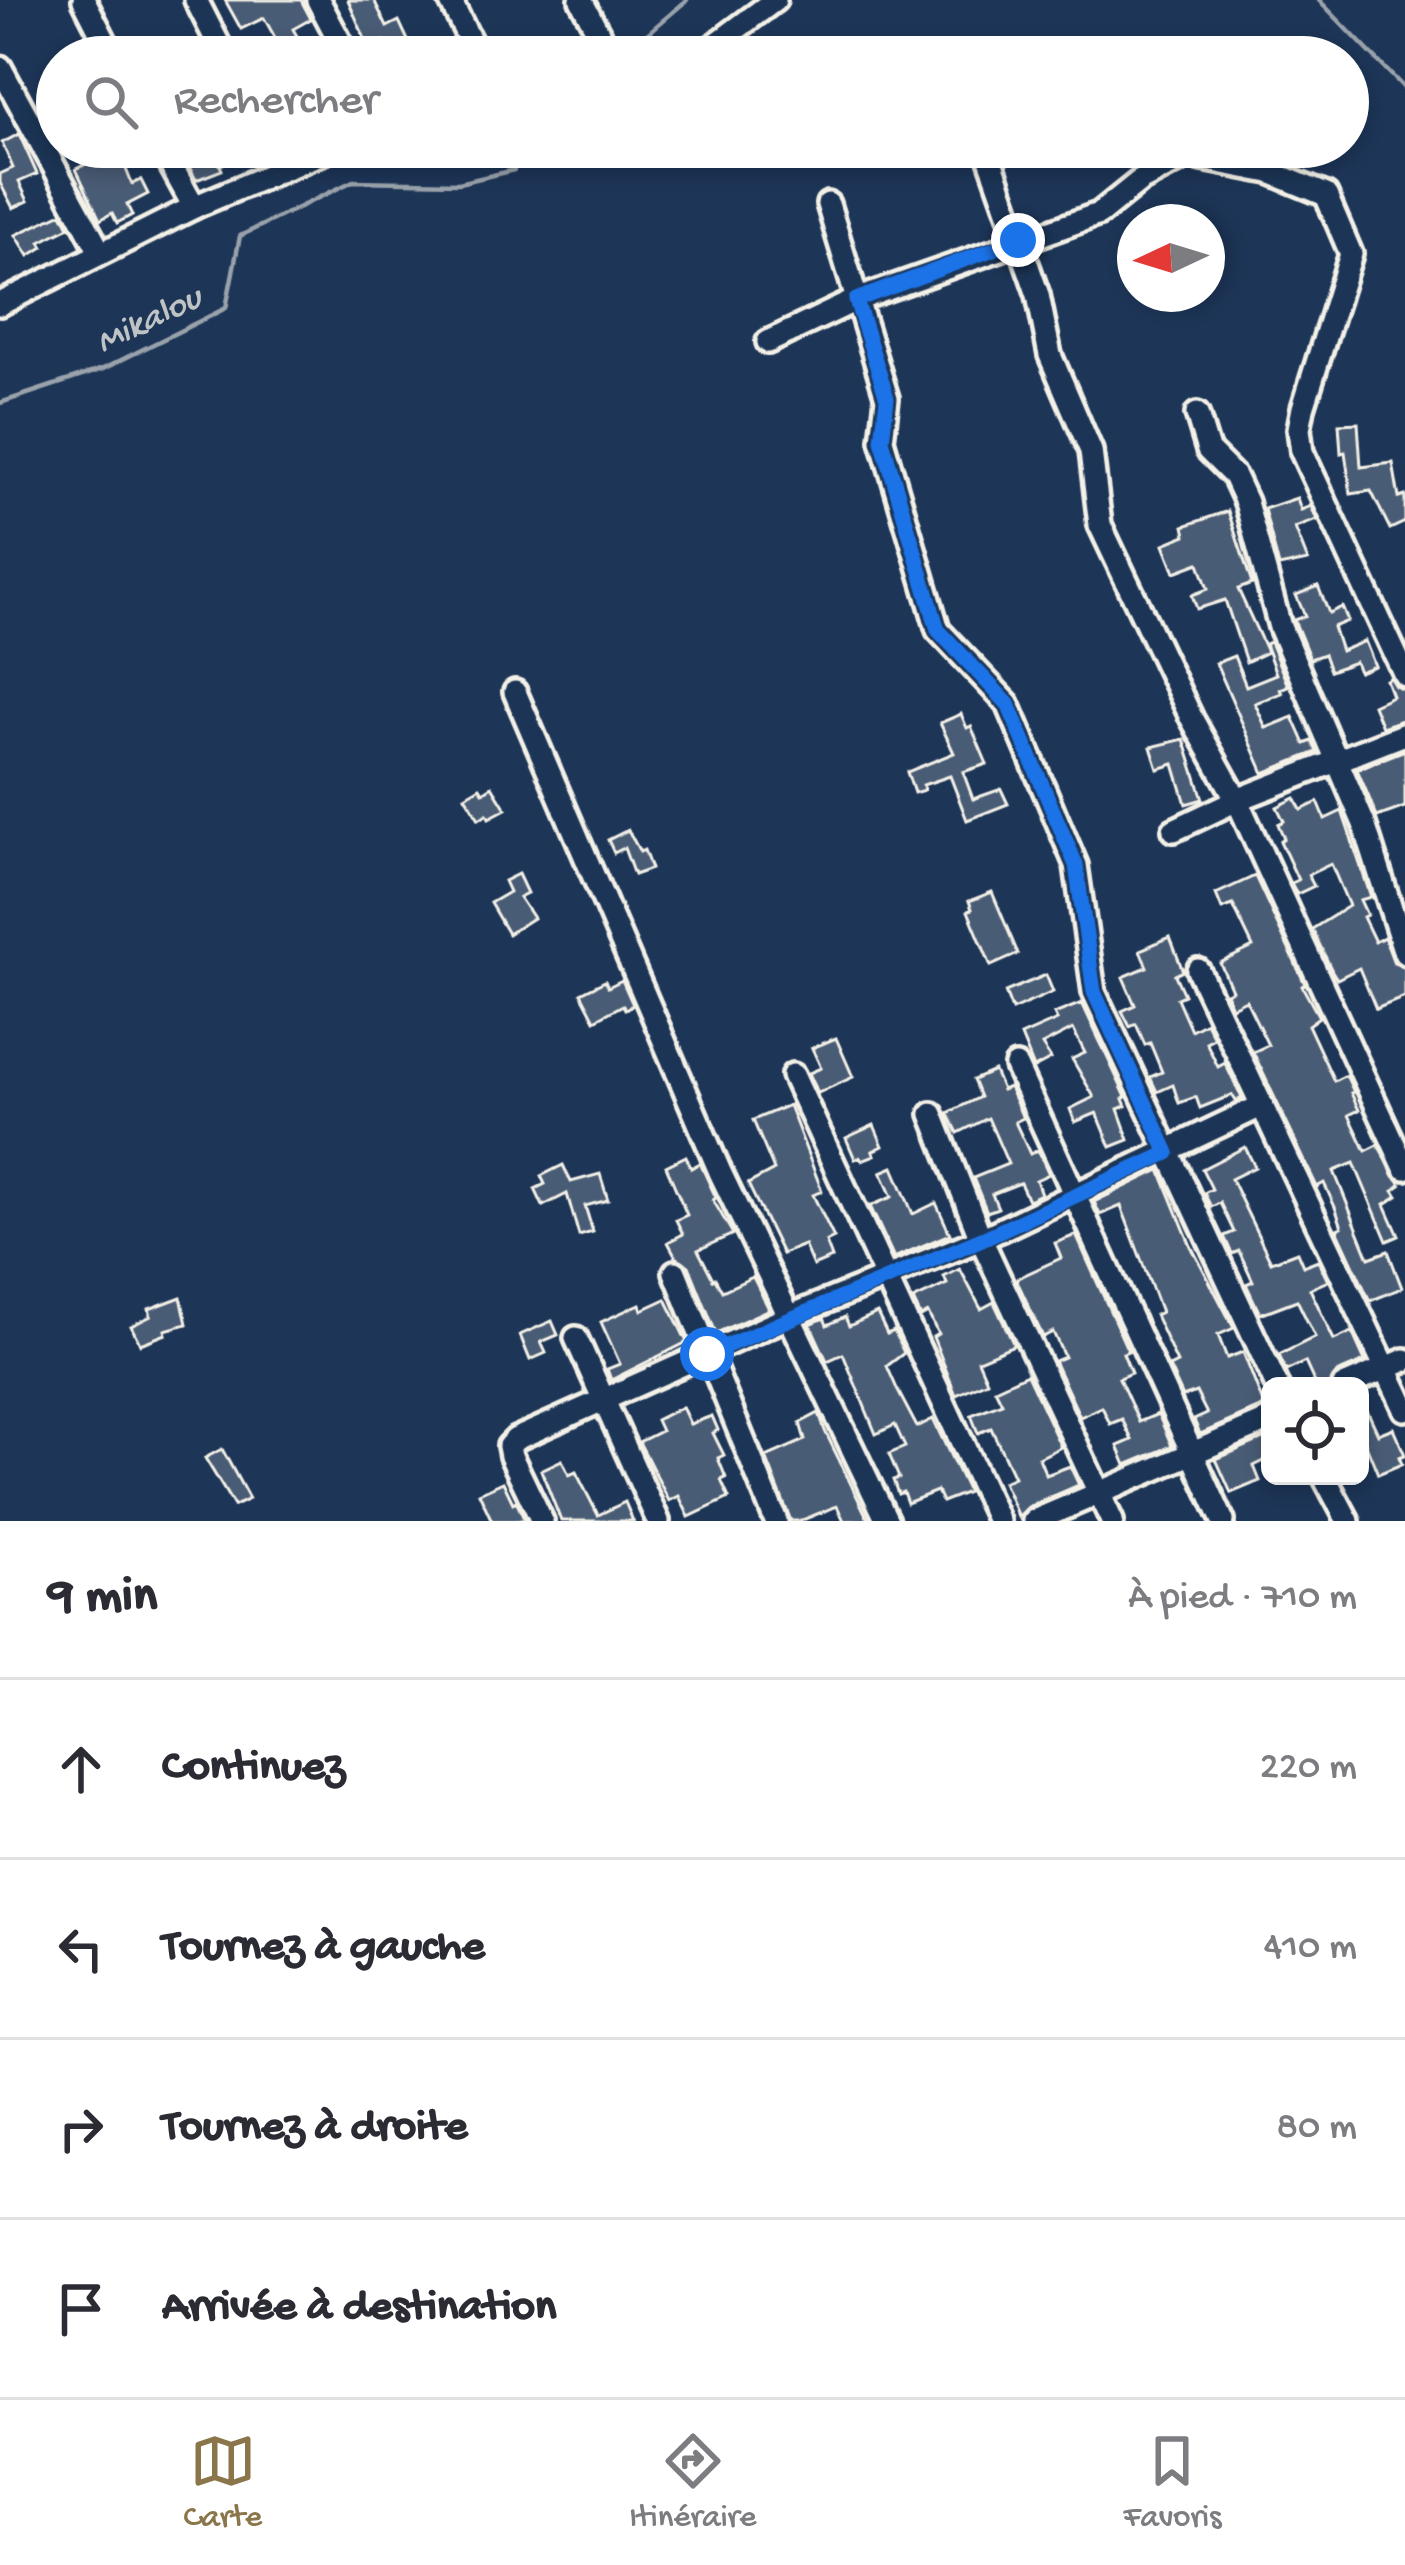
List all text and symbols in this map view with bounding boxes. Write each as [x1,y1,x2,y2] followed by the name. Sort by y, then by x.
[36,36,1369,168] search box
[78,69,144,135] icon: search
[174,76,378,129] text: Rechercher
[1117,204,1225,312] north arrow
[991,213,1045,267] route end
[90,277,213,366] water label: Mikalou
[680,1327,734,1381] route start
[1261,1377,1369,1485] map controls
[1261,1377,1369,1485] button: locate
[48,1569,157,1629] text: 9 min
[1128,1576,1357,1622] text: À pied · 710 m
[48,1736,114,1802] icon: ahead
[162,1742,345,1795] text: Continuez
[1260,1746,1357,1792] text: 220 m
[48,1916,114,1982] icon: left
[162,1922,485,1975] text: Tournez à gauche
[1264,1926,1357,1972] text: 410 m
[48,2096,114,2162] icon: right
[162,2102,467,2155] text: Tournez à droite
[1277,2106,1357,2152] text: 80 m
[48,2276,114,2342] icon: arrive
[162,2282,556,2335] text: Arrivée à destination
[184,2428,262,2538] tab: Carte
[629,2428,756,2538] tab: Itinéraire
[1124,2428,1221,2538] tab: Favoris

